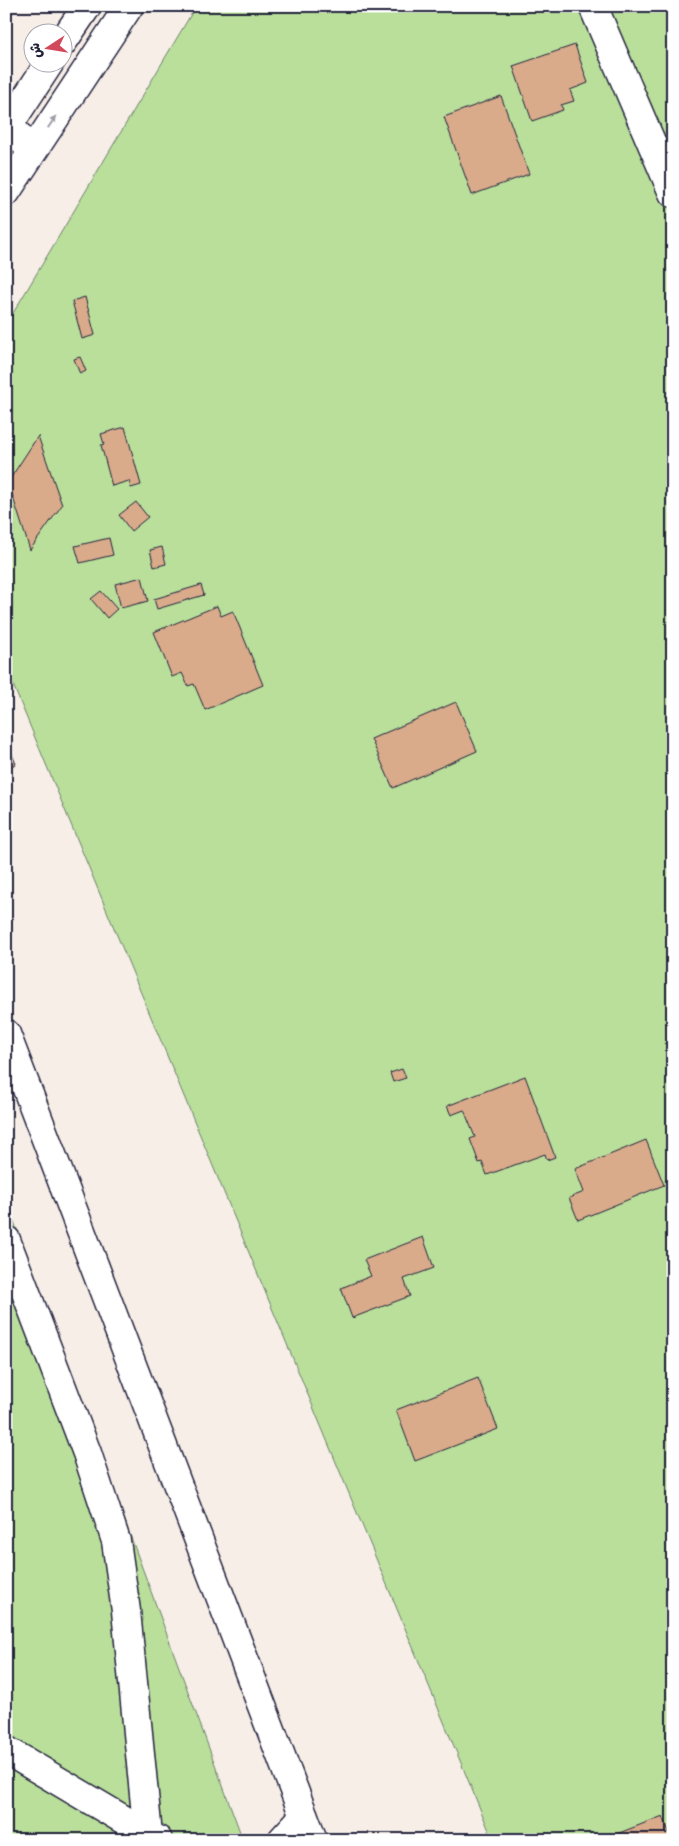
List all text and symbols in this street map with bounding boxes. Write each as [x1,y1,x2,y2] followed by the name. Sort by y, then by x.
[22,22,72,72] north arrow
[24,41,46,60] text: ش
[47,115,57,128] one-way arrow

